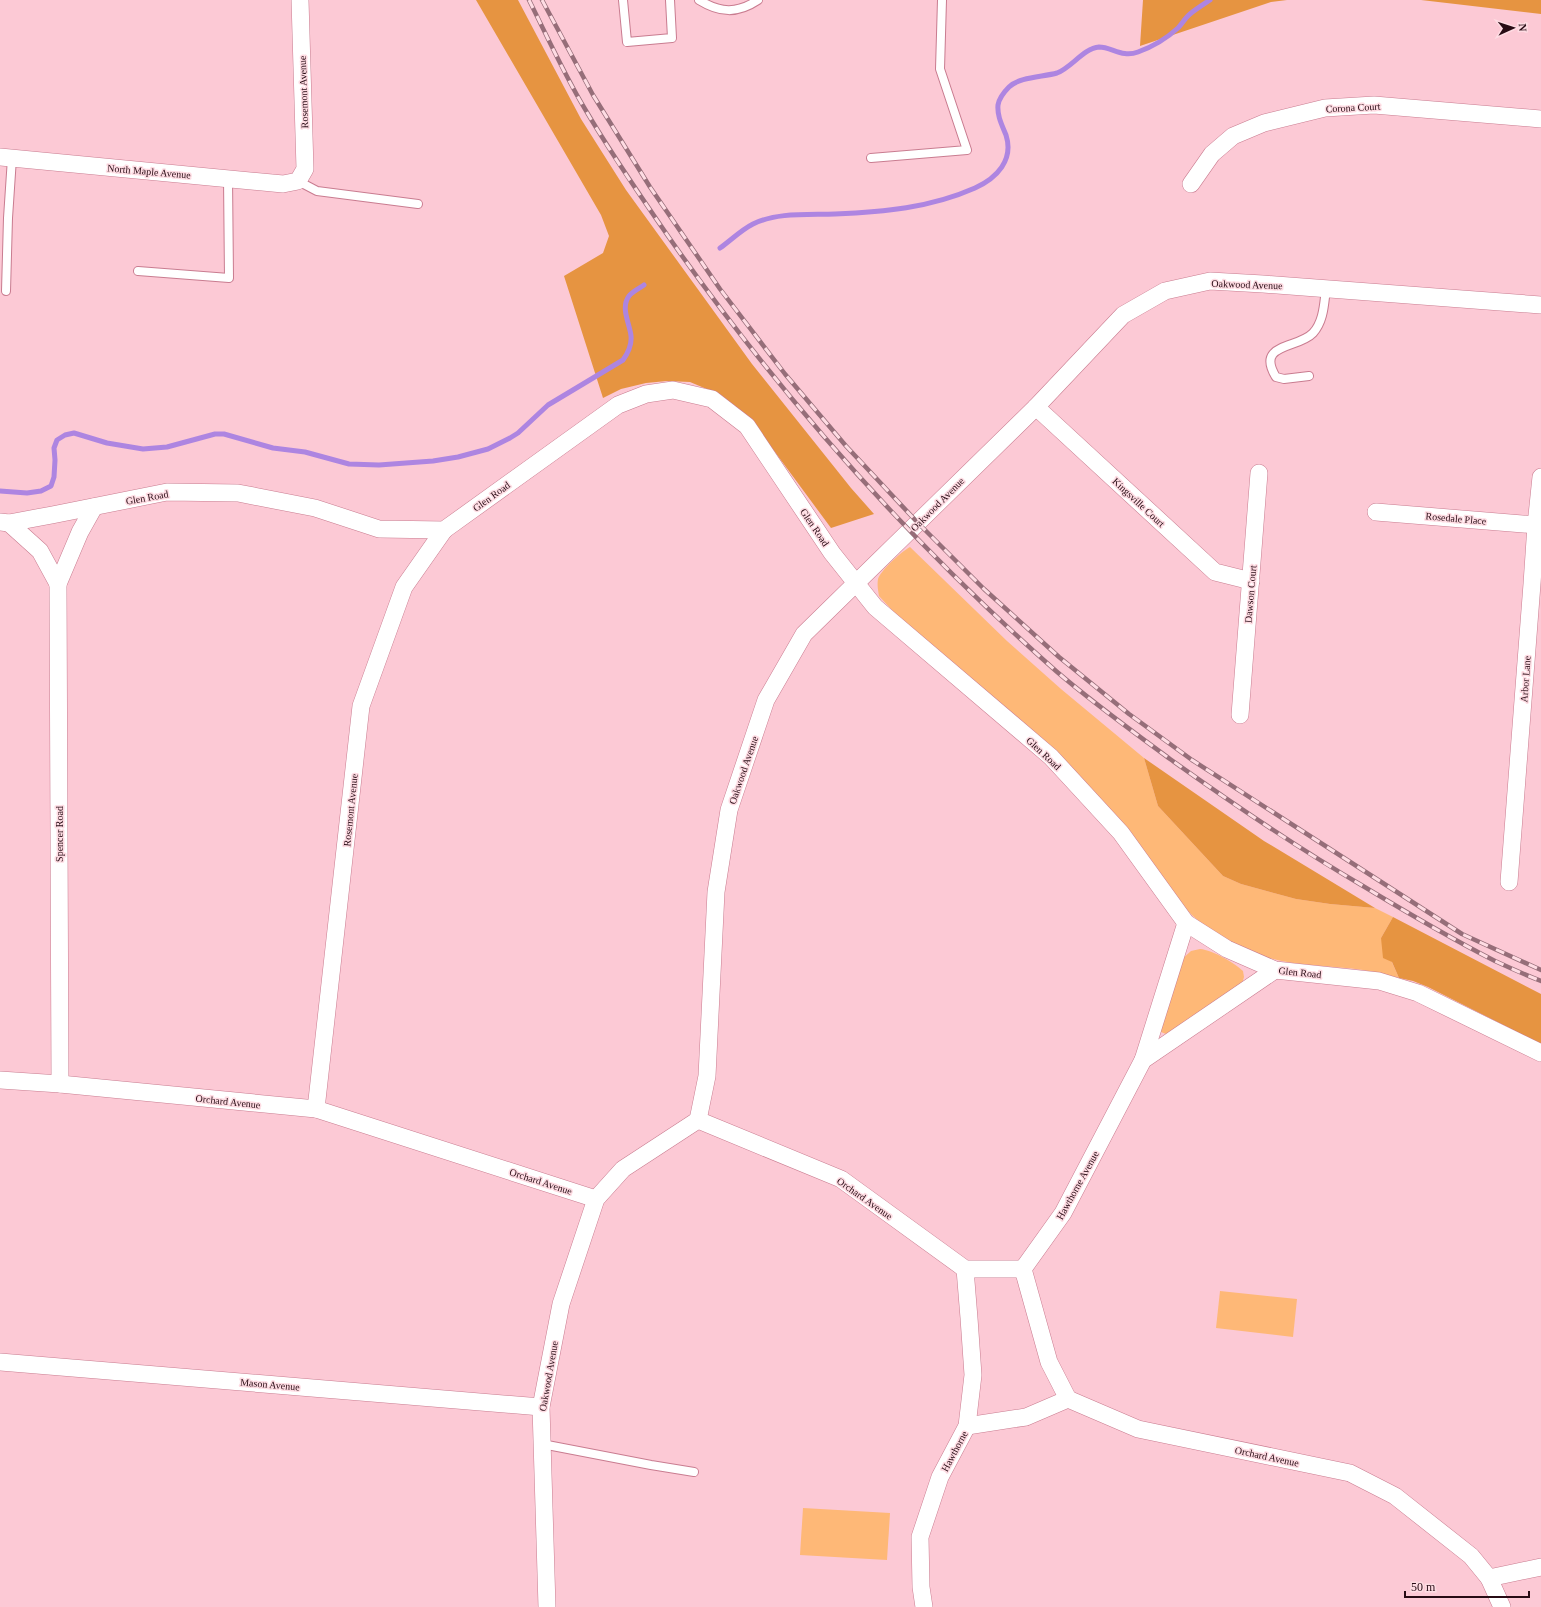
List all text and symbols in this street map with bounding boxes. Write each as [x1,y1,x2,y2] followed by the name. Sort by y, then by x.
[1493,8,1533,48] north arrow
[1517,23,1529,32] text: N
[297,55,310,129] street label: Rosemont Avenue
[1325,101,1381,114] street label: Corona Court
[107,162,192,181] street label: North Maple Avenue
[1211,278,1283,291] street label: Oakwood Avenue
[908,475,967,533] street label: Oakwood Avenue
[1110,476,1167,529] street label: Kingsville Court
[471,479,512,514] street label: Glen Road
[125,488,169,507] street label: Glen Road
[798,506,831,548] street label: Glen Road
[1425,510,1487,527] street label: Rosedale Place
[1242,564,1259,623] street label: Dawson Court
[1518,655,1533,703] street label: Arbor Lane
[727,734,760,806] street label: Oakwood Avenue
[1024,735,1063,772] street label: Glen Road
[341,773,360,847] street label: Rosemont Avenue
[54,806,65,862] street label: Spencer Road
[1278,965,1322,980] street label: Glen Road
[195,1093,261,1110] street label: Orchard Avenue
[1054,1149,1101,1221] street label: Hawthorne Avenue
[508,1166,574,1197] street label: Orchard Avenue
[835,1175,895,1222] street label: Orchard Avenue
[537,1340,560,1412] street label: Oakwood Avenue
[240,1376,301,1393] street label: Mason Avenue
[939,1429,970,1473] street label: Hawthorne
[1234,1444,1300,1469] street label: Orchard Avenue
[1405,1573,1529,1599] scale bar
[1411,1580,1436,1594] text: 50 m

